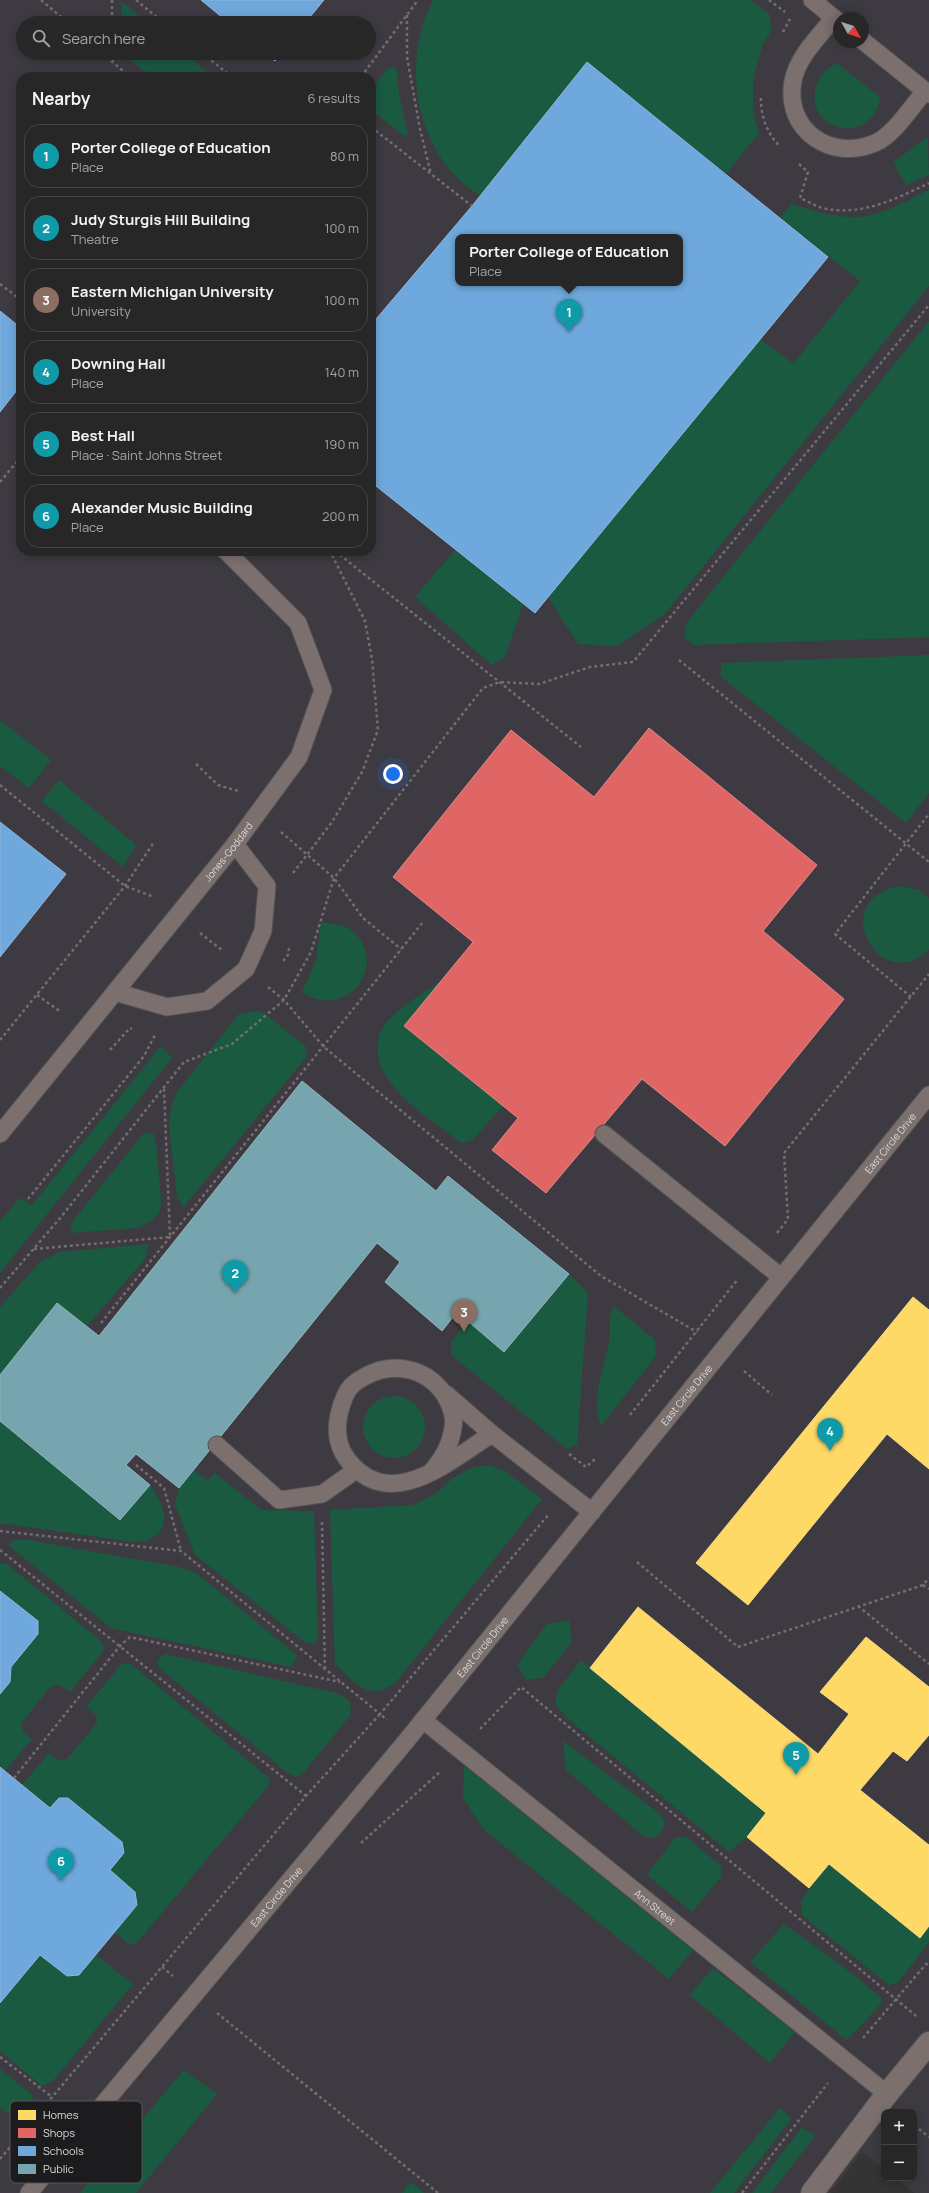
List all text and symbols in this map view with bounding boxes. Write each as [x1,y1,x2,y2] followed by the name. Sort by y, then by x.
[833,12,869,48] north arrow
[16,16,376,60] search box
[30,27,52,49] icon: search
[62,28,145,49] text: Search here
[32,87,90,110] text: Nearby
[308,89,360,107] text: 6 results
[71,137,271,158] text: Porter College of Education
[43,147,49,165] text: 1
[330,147,359,165] text: 80 m
[71,158,104,176] text: Place
[71,209,250,230] text: Judy Sturgis Hill Building
[42,219,50,237] text: 2
[324,219,359,237] text: 100 m
[71,230,119,248] text: Theatre
[455,234,683,286] popup
[469,241,669,262] text: Porter College of Education
[469,262,502,280] text: Place
[71,281,274,302] text: Eastern Michigan University
[42,291,50,309] text: 3
[324,291,359,309] text: 100 m
[556,299,582,332] pin: 1
[71,302,131,320] text: University
[71,353,166,374] text: Downing Hall
[42,363,50,381] text: 4
[325,363,359,381] text: 140 m
[71,374,104,392] text: Place
[71,425,135,446] text: Best Hall
[42,435,50,453] text: 5
[324,435,359,453] text: 190 m
[71,446,222,464] text: Place · Saint Johns Street
[71,497,253,518] text: Alexander Music Building
[42,507,50,525] text: 6
[322,507,359,525] text: 200 m
[71,518,104,536] text: Place
[383,764,403,784] your location
[201,819,256,884] street label: Jones-Goddard
[861,1109,919,1176] street label: East Circle Drive
[222,1260,248,1293] pin: 2
[451,1299,477,1332] pin: 3
[657,1361,715,1428] street label: East Circle Drive
[817,1418,843,1451] pin: 4
[454,1613,511,1680] street label: East Circle Drive
[783,1742,809,1775] pin: 5
[48,1848,74,1881] pin: 6
[247,1863,306,1930] street label: East Circle Drive
[631,1886,679,1928] street label: Ann Street
[10,2101,142,2183] legend
[43,2107,79,2122] text: Homes
[881,2109,917,2181] map controls
[881,2109,917,2145] button: +
[43,2125,75,2140] text: Shops
[43,2143,84,2158] text: Schools
[881,2145,917,2181] button: −
[43,2161,74,2176] text: Public

